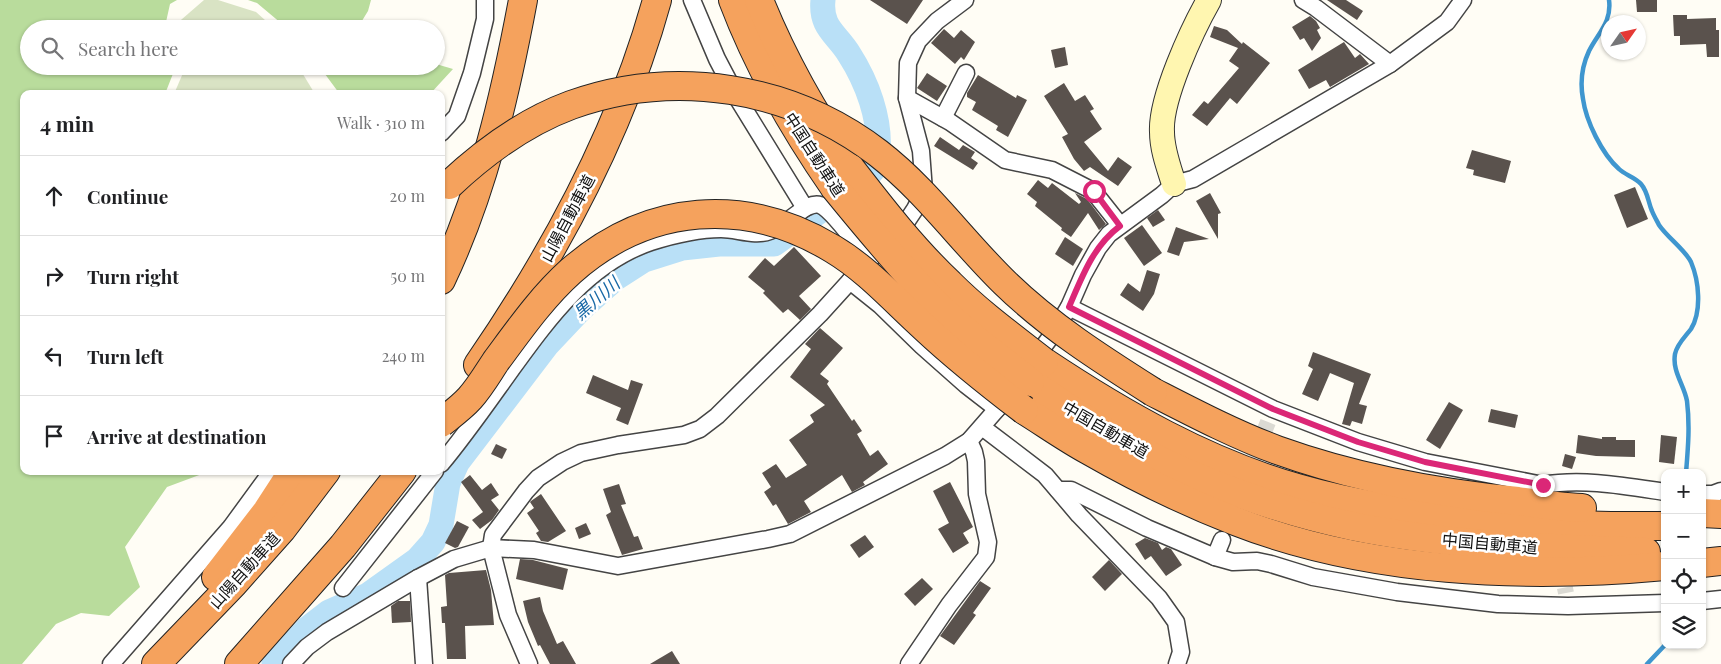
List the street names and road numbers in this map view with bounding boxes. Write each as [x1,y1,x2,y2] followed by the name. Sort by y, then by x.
[780,108,850,200] street label: 中国自動車道
[535,171,599,265] street label: 山陽自動車道
[1059,396,1153,462] street label: 中国自動車道
[204,527,284,613] street label: 山陽自動車道
[1441,528,1539,558] street label: 中国自動車道

